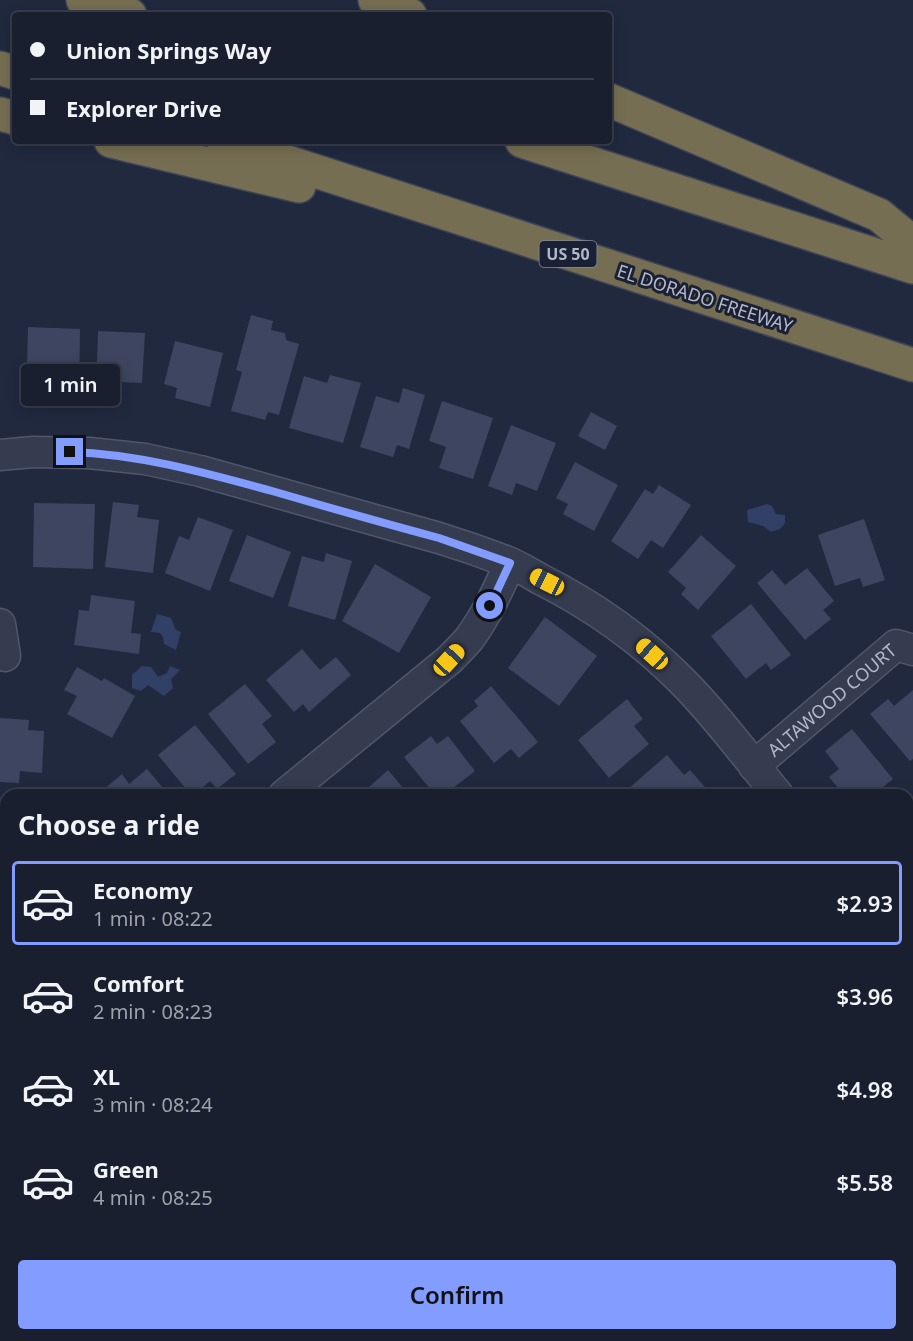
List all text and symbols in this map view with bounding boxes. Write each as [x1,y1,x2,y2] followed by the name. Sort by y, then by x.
[66,35,271,65] text: Union Springs Way
[66,93,222,123] text: Explorer Drive
[540,241,596,267] road number: US 50
[614,258,797,338] street label: EL DORADO FREEWAY
[20,365,119,407] callout: 1 min
[43,371,98,398] text: 1 min
[56,438,83,465] route end
[527,566,567,598] car
[476,592,503,619] route start
[633,635,671,673] car
[762,638,901,762] street label: ALTAWOOD COURT
[430,641,468,679] car
[18,806,200,843] text: Choose a ride
[93,875,192,905] text: Economy
[21,876,75,930] icon: car
[837,888,893,918] text: $2.93
[93,905,213,932] text: 1 min · 08:22
[93,968,184,998] text: Comfort
[21,969,75,1023] icon: car
[837,981,893,1011] text: $3.96
[93,998,213,1025] text: 2 min · 08:23
[93,1061,120,1091] text: XL
[21,1062,75,1116] icon: car
[837,1074,893,1104] text: $4.98
[93,1091,213,1118] text: 3 min · 08:24
[93,1154,159,1184] text: Green
[21,1155,75,1209] icon: car
[837,1167,893,1197] text: $5.58
[93,1184,213,1211] text: 4 min · 08:25
[18,1260,896,1329] button: Confirm

